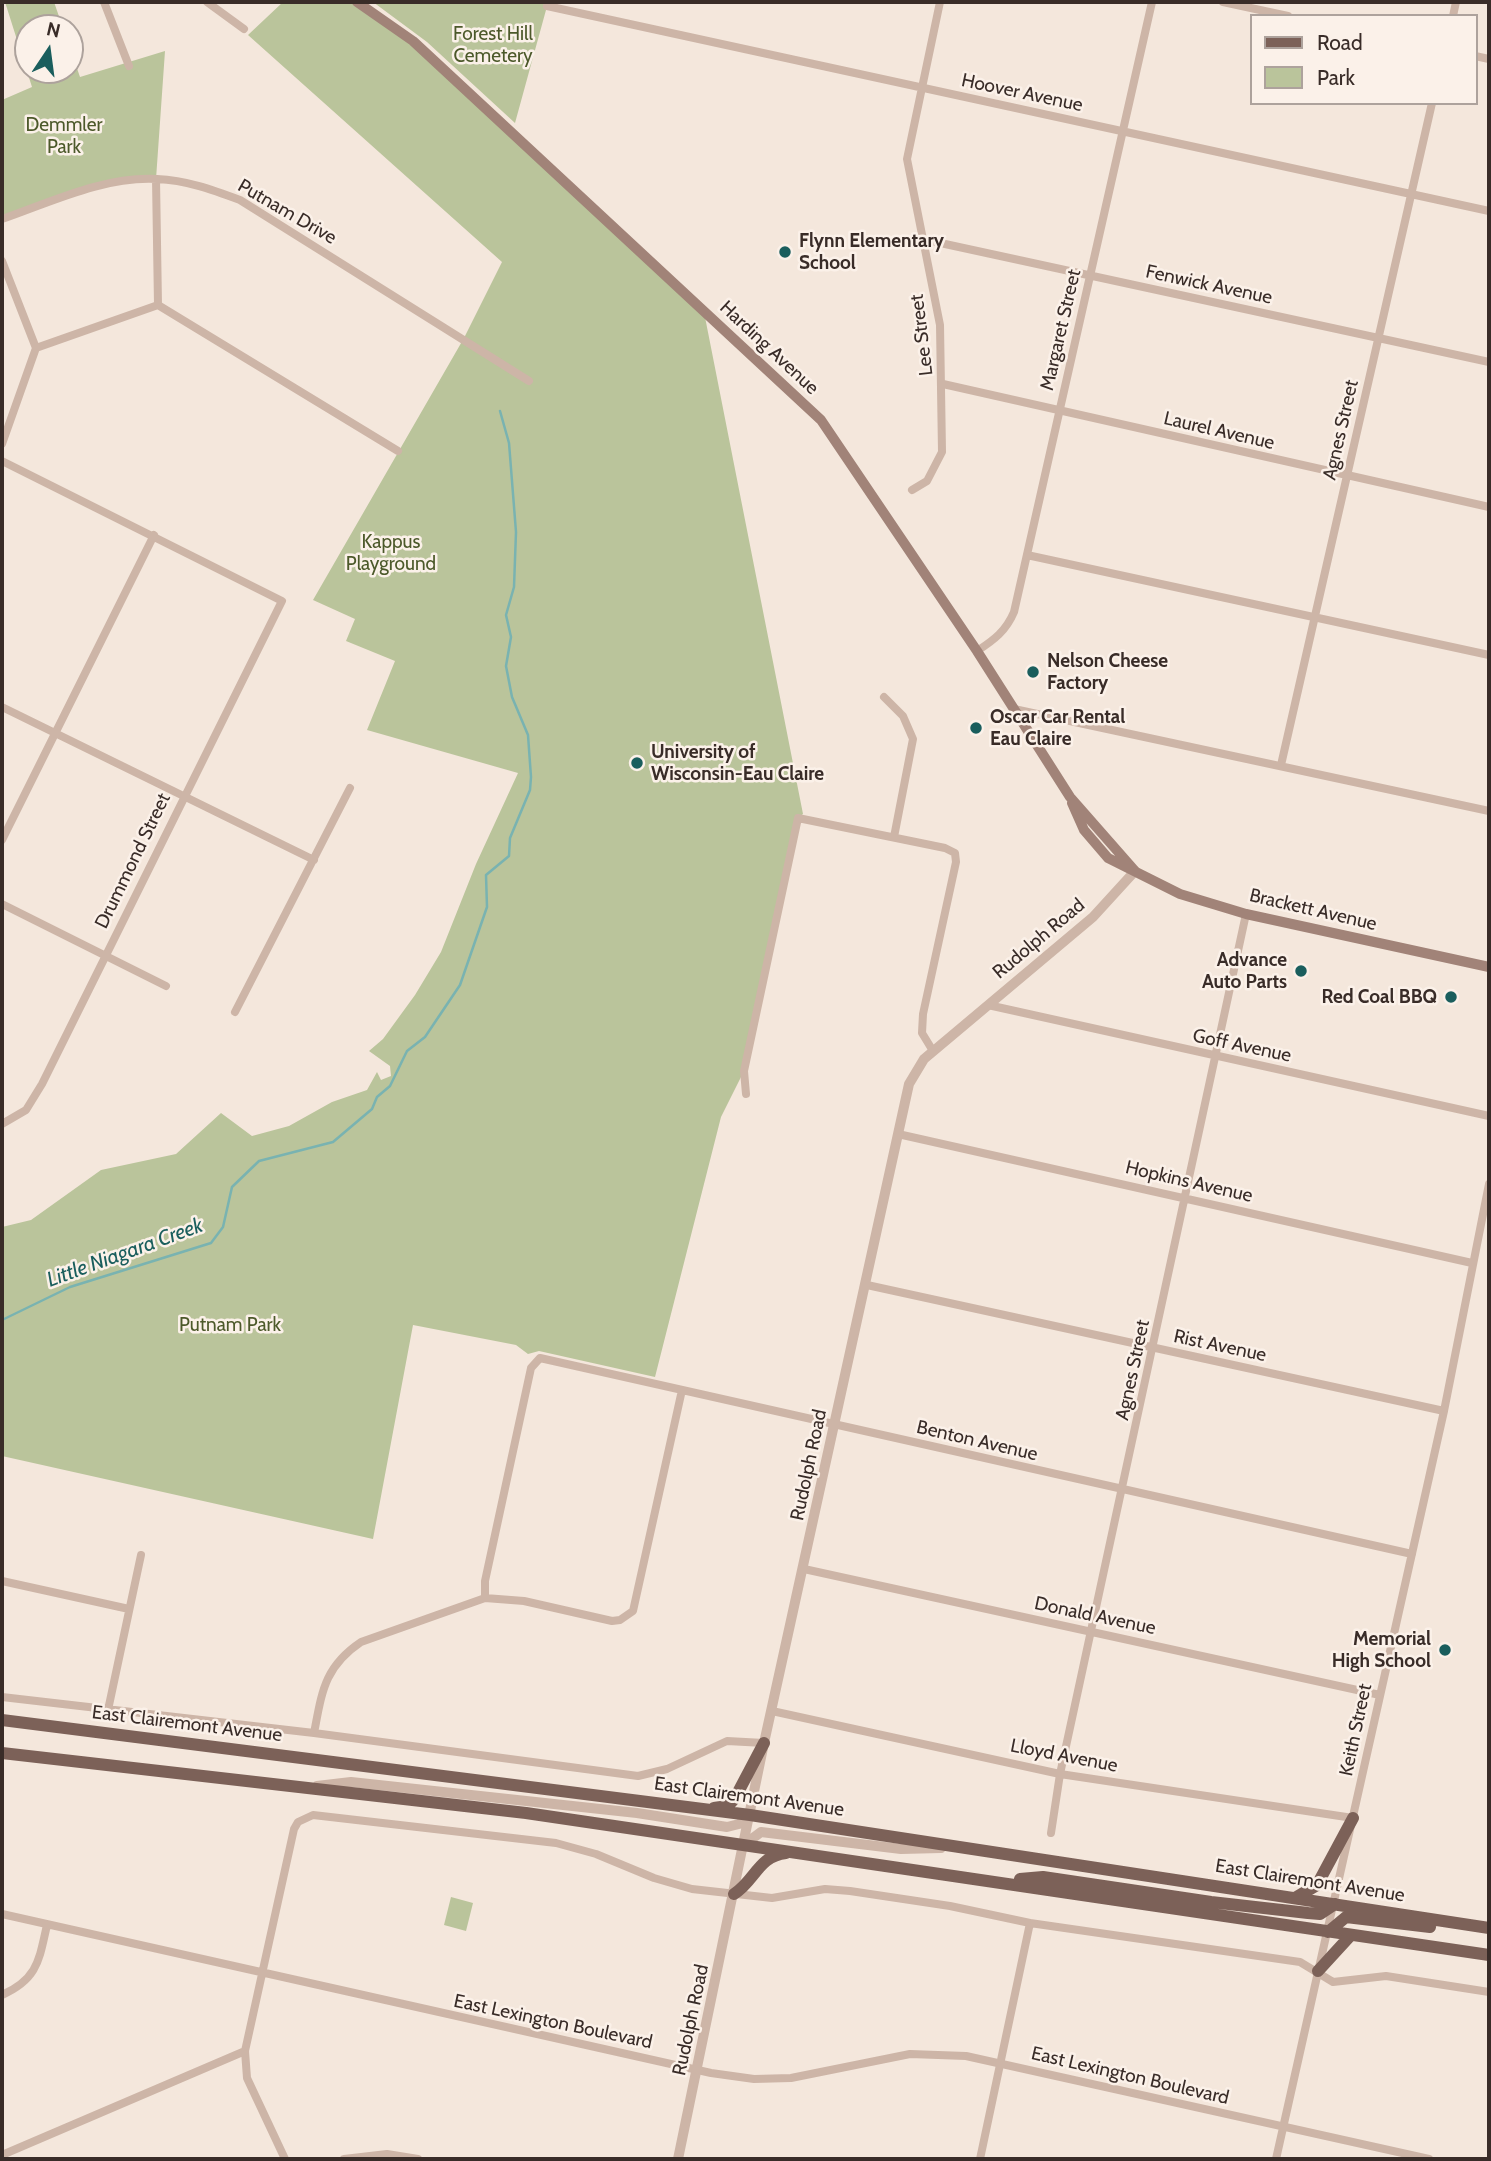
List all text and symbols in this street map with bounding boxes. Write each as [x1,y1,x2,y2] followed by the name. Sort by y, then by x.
[14,14,84,84] north arrow
[1250,14,1477,105] legend
[44,17,63,43] text: N
[453,23,533,67] park label: Forest Hill Cemetery
[1317,30,1363,55] text: Road
[1317,65,1355,90] text: Park
[959,69,1085,117] street label: Hoover Avenue
[26,114,102,158] park label: Demmler Park
[233,175,341,249] street label: Putnam Drive
[799,230,944,274] place label: Flynn Elementary School
[777,244,793,260] marker: Flynn Elementary School
[1144,260,1274,310] street label: Fenwick Avenue
[1036,267,1086,393] street label: Margaret Street
[906,293,938,377] street label: Lee Street
[715,296,823,400] street label: Harding Avenue
[1318,378,1364,482] street label: Agnes Street
[1161,407,1277,455] street label: Laurel Avenue
[346,531,436,575] park label: Kappus Playground
[1047,650,1168,694] place label: Nelson Cheese Factory
[1025,664,1041,680] marker: Nelson Cheese Factory
[990,706,1125,750] place label: Oscar Car Rental Eau Claire
[968,720,984,736] marker: Oscar Car Rental Eau Claire
[651,741,824,785] place label: University of Wisconsin-Eau Claire
[629,755,645,771] marker: University of Wisconsin-Eau Claire
[90,790,176,932] street label: Drummond Street
[1247,884,1379,936] street label: Brackett Avenue
[988,894,1090,984] street label: Rudolph Road
[1202,949,1287,993] place label: Advance Auto Parts
[1293,963,1309,979] marker: Advance Auto Parts
[1321,986,1437,1008] place label: Red Coal BBQ
[1443,989,1459,1005] marker: Red Coal BBQ
[1191,1024,1293,1068] street label: Goff Avenue
[1123,1156,1255,1208] street label: Hopkins Avenue
[43,1213,207,1293] water label: Little Niagara Creek
[179,1314,281,1336] park label: Putnam Park
[1111,1318,1155,1422] street label: Agnes Street
[1172,1325,1268,1367] street label: Rist Avenue
[786,1407,832,1523] street label: Rudolph Road
[914,1416,1040,1466] street label: Benton Avenue
[1032,1592,1158,1640] street label: Donald Avenue
[1332,1628,1431,1672] place label: Memorial High School
[1437,1642,1453,1658] marker: Memorial High School
[1335,1682,1377,1778] street label: Keith Street
[91,1701,283,1747] street label: East Clairemont Avenue
[1009,1734,1119,1778] street label: Lloyd Avenue
[653,1772,845,1822] street label: East Clairemont Avenue
[1214,1855,1406,1907] street label: East Clairemont Avenue
[668,1962,714,2078] street label: Rudolph Road
[452,1990,654,2054] street label: East Lexington Boulevard
[1029,2042,1231,2110] street label: East Lexington Boulevard

